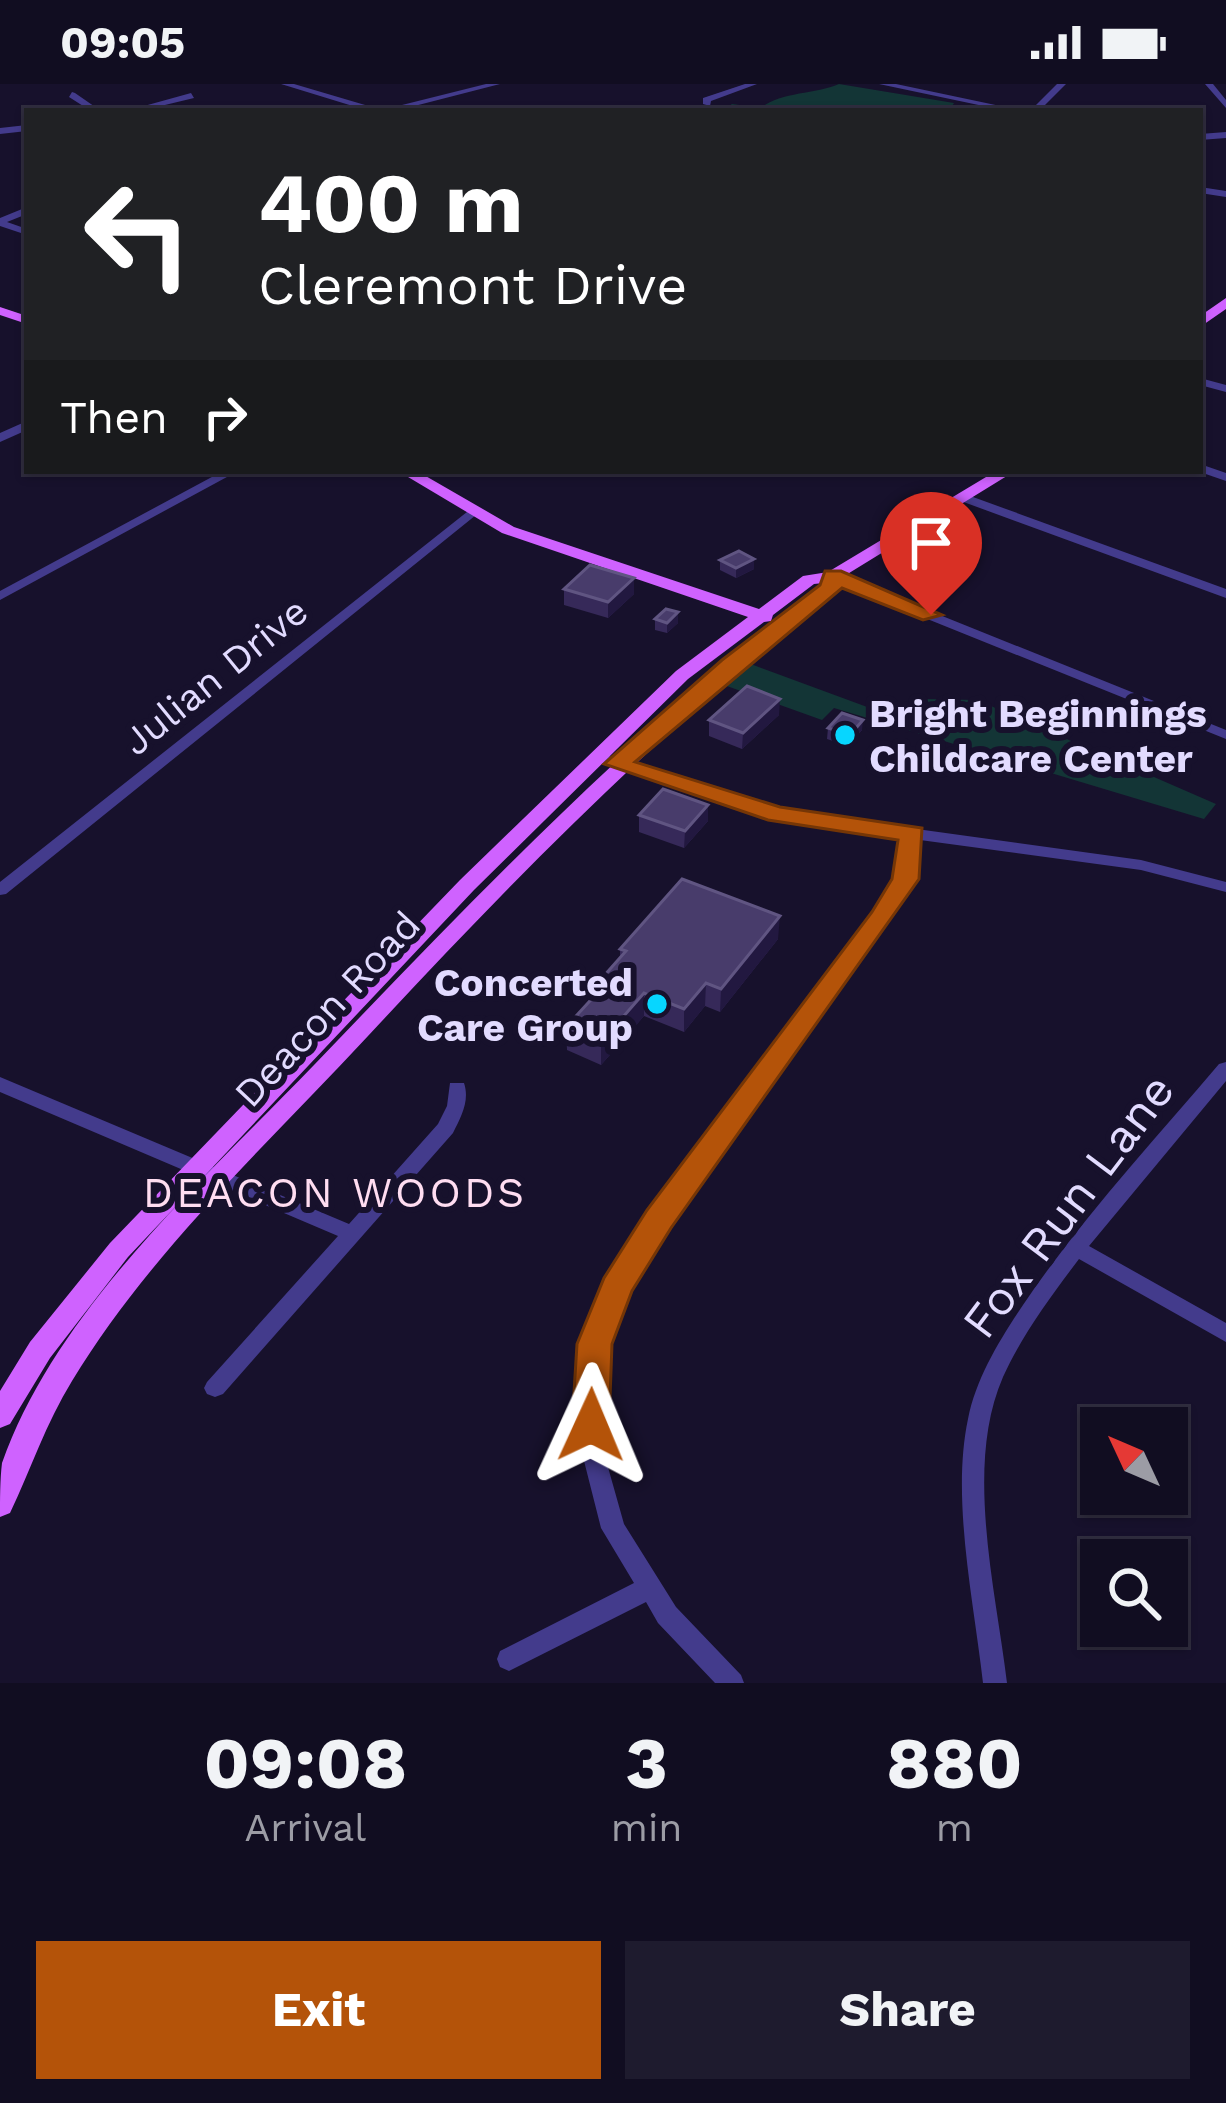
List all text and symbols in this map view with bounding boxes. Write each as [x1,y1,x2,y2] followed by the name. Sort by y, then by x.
[60,16,185,69] text: 09:05
[258,154,524,252] text: 400 m
[60,156,216,312] icon: left
[258,254,687,317] text: Cleremont Drive
[192,384,258,450] icon: right
[60,391,168,444] text: Then
[880,492,982,615] pin
[898,510,964,576] icon: arrive
[114,588,316,764] street label: Julian Drive
[869,691,1207,781] place label: Bright Beginnings Childcare Center
[832,722,858,748] marker: Bright Beginnings Childcare Center
[225,902,429,1116] street label: Deacon Road
[417,960,633,1050] place label: Concerted Care Group
[644,991,670,1017] marker: Concerted Care Group
[950,1063,1186,1349] street label: Fox Run Lane
[143,1168,527,1217] district label: DEACON WOODS
[528,1362,654,1488] position arrow
[1080,1407,1188,1515] north arrow
[1080,1407,1188,1647] map controls
[1080,1539,1188,1647] button: search
[203,1721,407,1805] text: 09:08
[625,1721,668,1805] text: 3
[886,1721,1023,1805] text: 880
[245,1805,366,1850] text: Arrival
[611,1805,682,1850] text: min
[936,1805,973,1850] text: m
[36,1941,601,2079] button: Exit
[625,1941,1190,2079] button: Share

